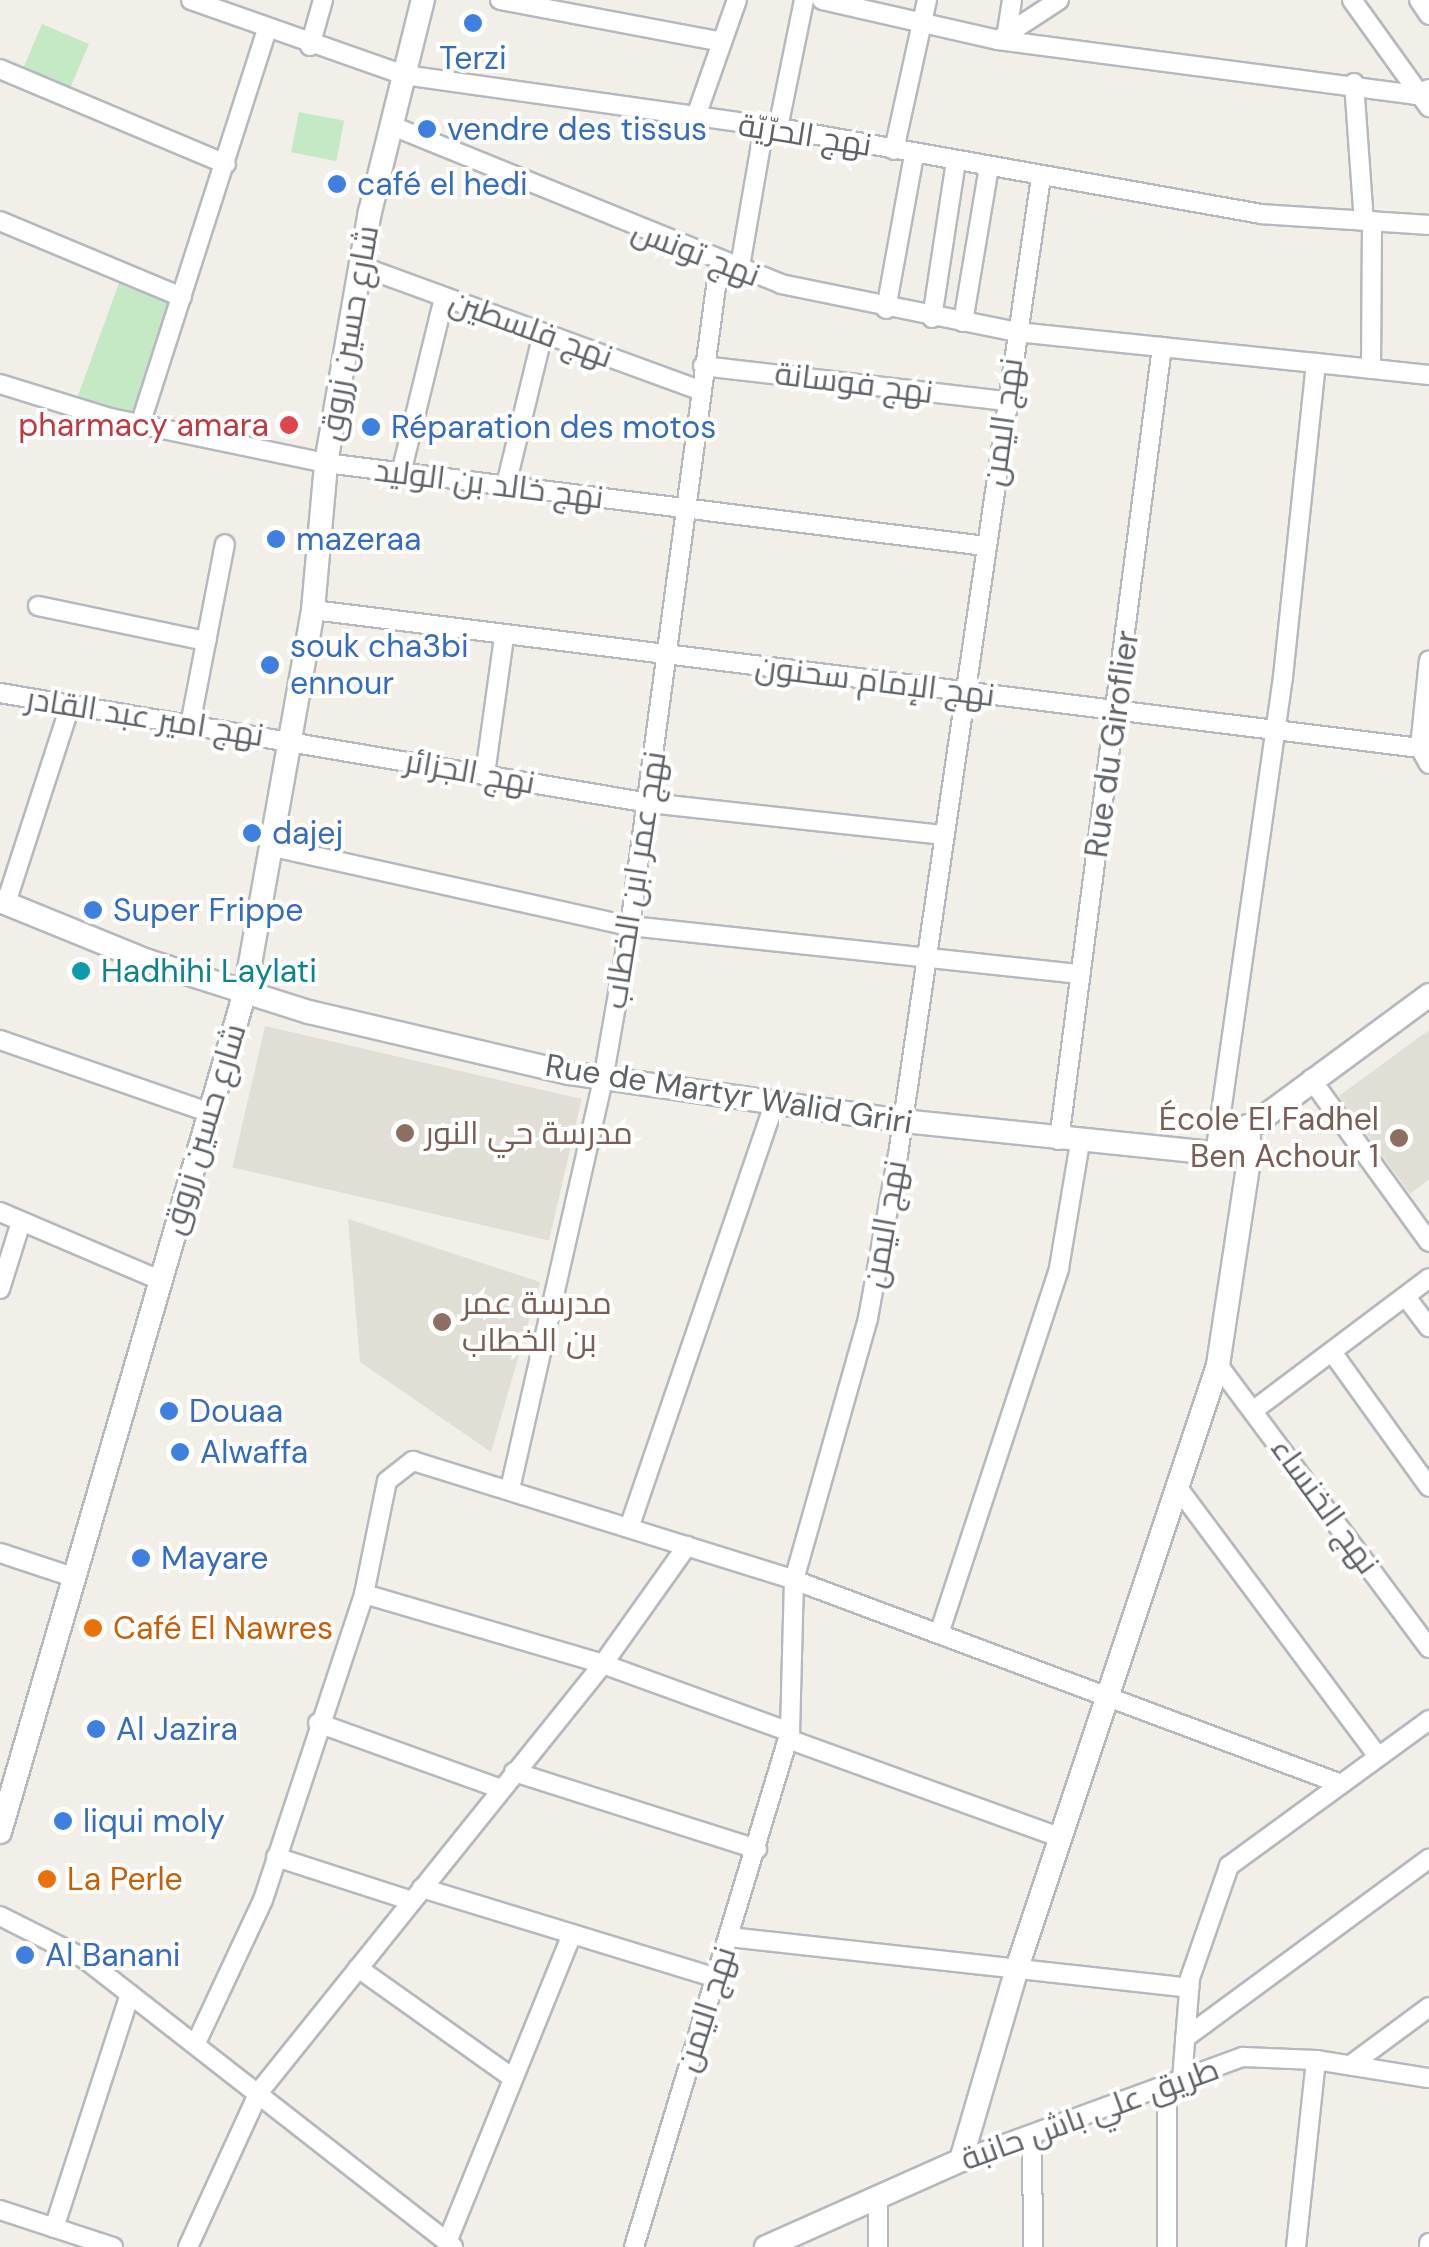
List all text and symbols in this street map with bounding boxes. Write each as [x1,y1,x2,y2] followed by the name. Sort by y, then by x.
[462,12,484,34] marker: Terzi
[439,39,507,77] place label: Terzi
[736,106,874,164] street label: نهج الحرّيّة
[447,110,707,148] place label: vendre des tissus
[416,118,438,140] marker: vendre des tissus
[357,165,528,203] place label: café el hedi
[326,173,348,195] marker: café el hedi
[627,211,765,295] street label: نهج تونس
[311,222,387,444] street label: شارع حسين زروق
[444,282,618,376] street label: نهج فلسطين
[773,354,935,412] street label: نهج فوسانة
[975,355,1031,489] street label: نهج اليمن
[18,406,269,444] place label: pharmacy amara
[391,408,716,446] place label: Réparation des motos
[278,414,300,436] marker: pharmacy amara
[360,416,382,438] marker: Réparation des motos
[372,451,606,517] street label: نهج خالد بن الوليد
[296,520,421,558] place label: mazeraa
[265,528,287,550] marker: mazeraa
[290,628,469,703] place label: souk cha3bi ennour
[1077,628,1147,860] street label: Rue du Giroflier
[753,647,997,715] street label: نهج الإمام سحنون
[259,654,281,676] marker: souk cha3bi ennour
[23,679,267,755] street label: نهج امير عبد القادر
[402,742,538,802] street label: نهج الجزائر
[596,748,674,1012] street label: نهج عمر ابن الخطاب
[272,814,343,852] place label: dajej
[241,822,263,844] marker: dajej
[113,891,303,929] place label: Super Frippe
[82,899,104,921] marker: Super Frippe
[101,952,317,990] place label: Hadhihi Laylati
[70,960,92,982] marker: Hadhihi Laylati
[154,1019,254,1239] street label: شارع حسين زروق
[543,1046,915,1142] street label: Rue de Martyr Walid Griri
[1159,1101,1379,1176] place label: École El Fadhel Ben Achour 1
[425,1114,633,1152] place label: مدرسة حي النور
[394,1122,416,1144] marker: مدرسة حي النور
[1388,1127,1410,1149] marker: École El Fadhel Ben Achour 1
[855,1157,915,1291] street label: نهج اليمن
[462,1285,612,1360] place label: مدرسة عمر بن الخطاب
[431,1311,453,1333] marker: مدرسة عمر بن الخطاب
[189,1392,283,1430] place label: Douaa
[158,1400,180,1422] marker: Douaa
[1263,1430,1387,1582] street label: نهج الخنساء
[200,1433,308,1471] place label: Alwaffa
[169,1441,191,1463] marker: Alwaffa
[161,1539,268,1577] place label: Mayare
[130,1547,152,1569] marker: Mayare
[113,1609,333,1647] place label: Café El Nawres
[82,1617,104,1639] marker: Café El Nawres
[116,1710,238,1748] place label: Al Jazira
[85,1718,107,1740] marker: Al Jazira
[83,1802,225,1840] place label: liqui moly
[52,1810,74,1832] marker: liqui moly
[67,1860,183,1898] place label: La Perle
[36,1868,58,1890] marker: La Perle
[45,1936,180,1974] place label: Al Banani
[668,1942,744,2076] street label: نهج اليمن
[14,1944,36,1966] marker: Al Banani
[956,2050,1224,2178] street label: طريق علي باش حانبة

